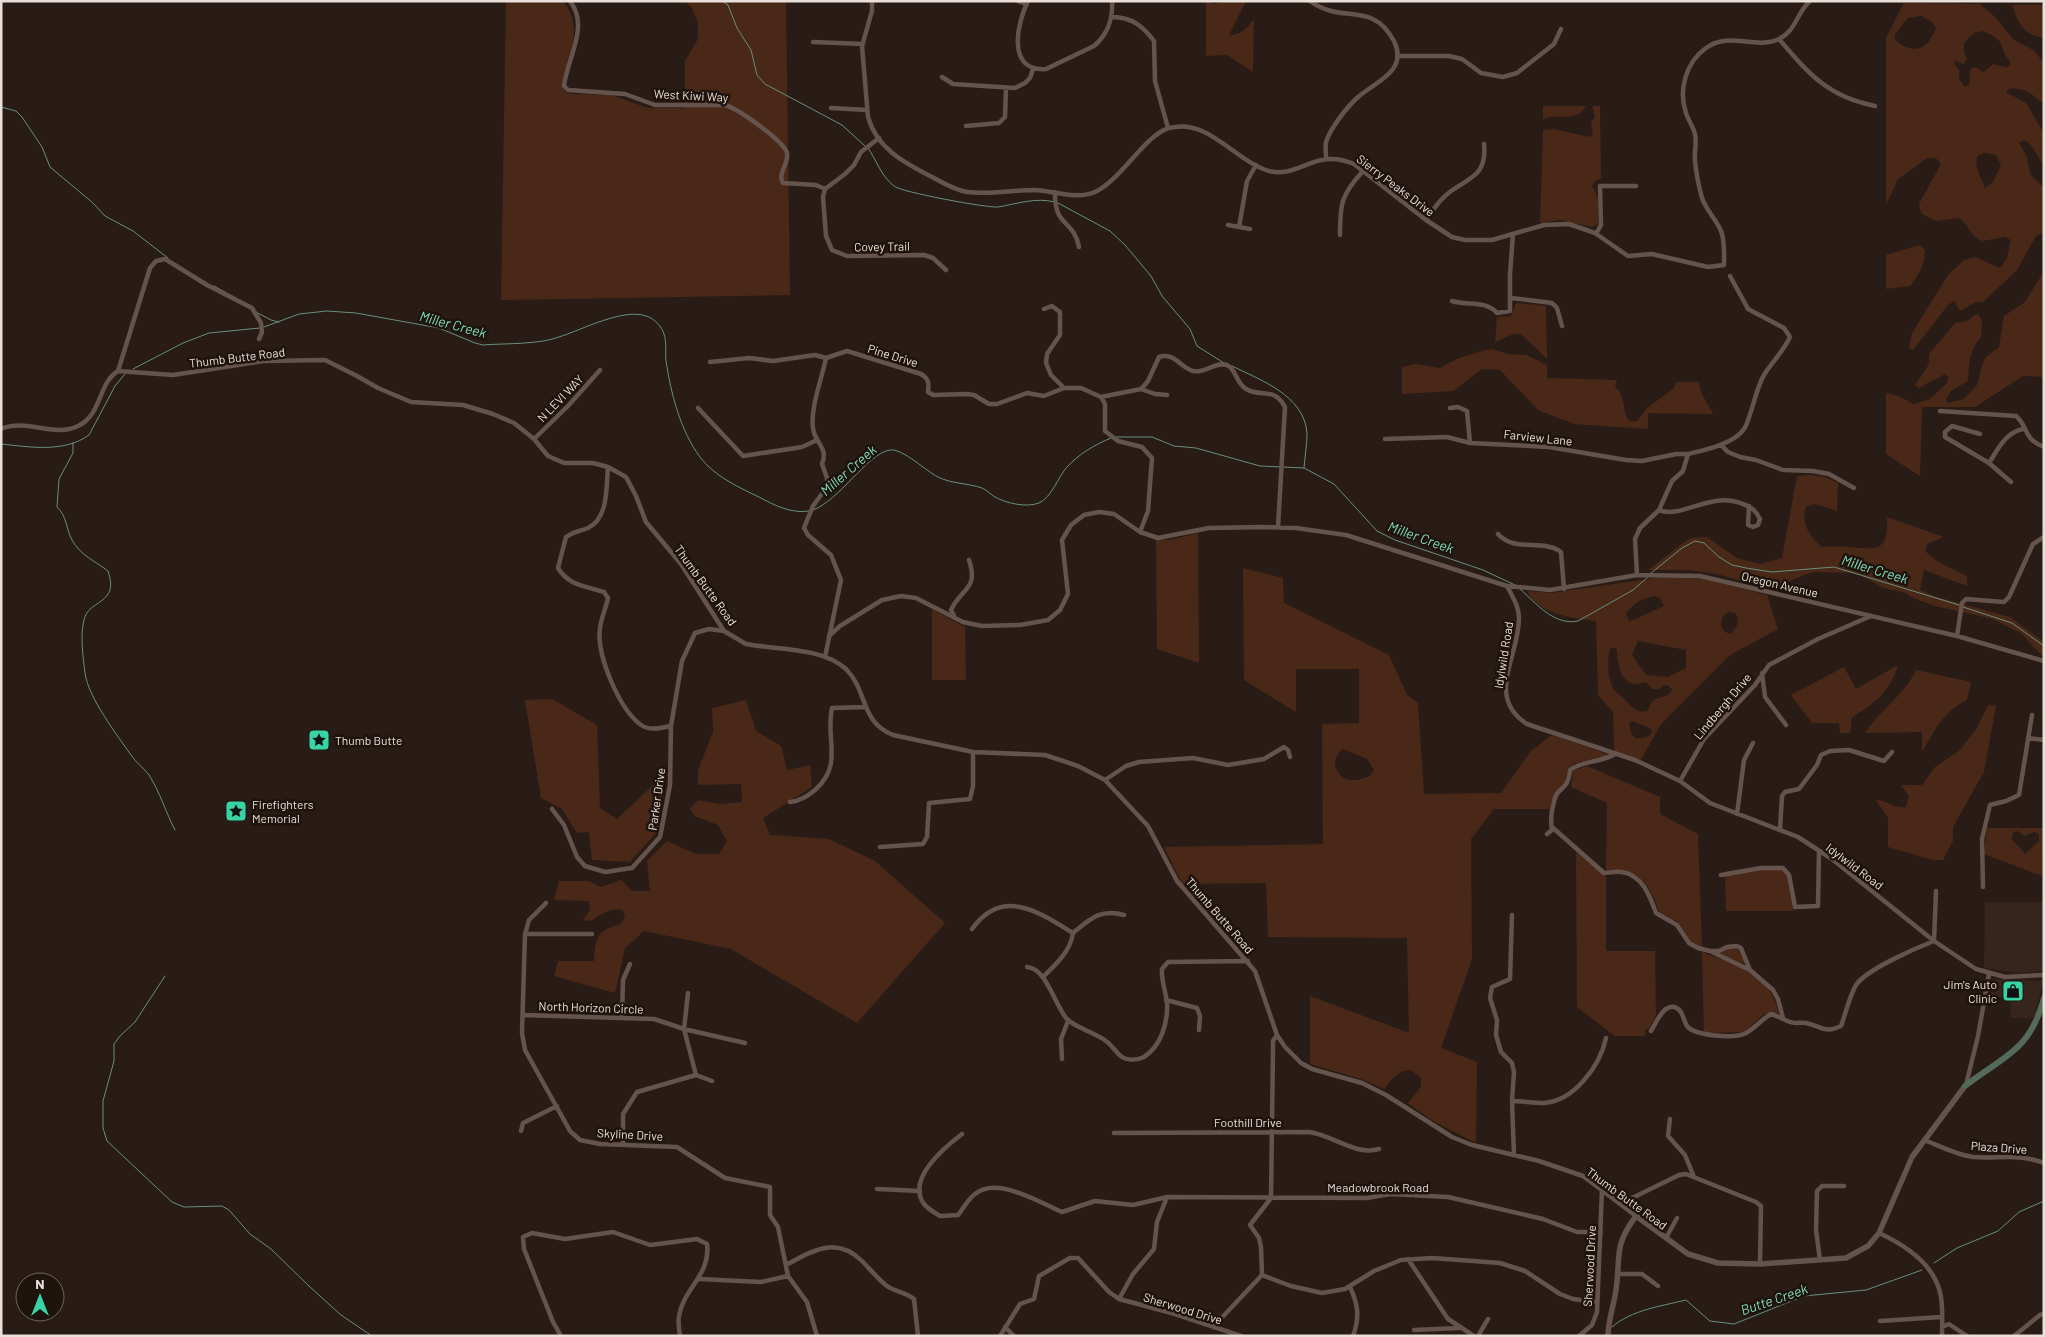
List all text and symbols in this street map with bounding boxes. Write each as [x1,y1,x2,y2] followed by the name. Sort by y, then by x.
[653,86,729,104] street label: West Kiwi Way
[1354,151,1438,219] street label: Sierry Peaks Drive
[854,239,910,253] street label: Covey Trail
[418,307,489,341] water label: Miller Creek
[866,341,920,369] street label: Pine Drive
[188,344,286,370] street label: Thumb Butte Road
[534,371,586,424] street label: N LEVI WAY
[1503,426,1573,448] street label: Farview Lane
[816,441,880,499] water label: Miller Creek
[1386,517,1456,557] water label: Miller Creek
[672,542,740,628] street label: Thumb Butte Road
[1840,551,1911,587] water label: Miller Creek
[1740,568,1820,600] street label: Oregon Avenue
[1491,620,1515,690] street label: Idylwild Road
[1690,670,1754,742] street label: Lindbergh Drive
[307,728,331,752] place icon: Thumb Butte
[335,733,402,747] place label: Thumb Butte
[645,767,667,831] street label: Parker Drive
[252,797,314,825] place label: Firefighters Memorial
[224,799,248,823] place icon: Firefighters Memorial
[1824,840,1886,892] street label: Idylwild Road
[1183,874,1257,956] street label: Thumb Butte Road
[1944,977,1997,1005] place label: Jim's Auto Clinic
[2001,979,2025,1003] shop icon: Jim's Auto Clinic
[538,998,644,1016] street label: North Horizon Circle
[1214,1115,1282,1129] street label: Foothill Drive
[597,1125,663,1143] street label: Skyline Drive
[1970,1138,2028,1156] street label: Plaza Drive
[1584,1164,1670,1232] street label: Thumb Butte Road
[1327,1180,1429,1194] street label: Meadowbrook Road
[1580,1225,1598,1307] street label: Sherwood Drive
[15,1272,65,1322] north arrow
[35,1275,45,1292] text: N
[1738,1280,1810,1318] water label: Butte Creek
[1142,1289,1224,1327] street label: Sherwood Drive

